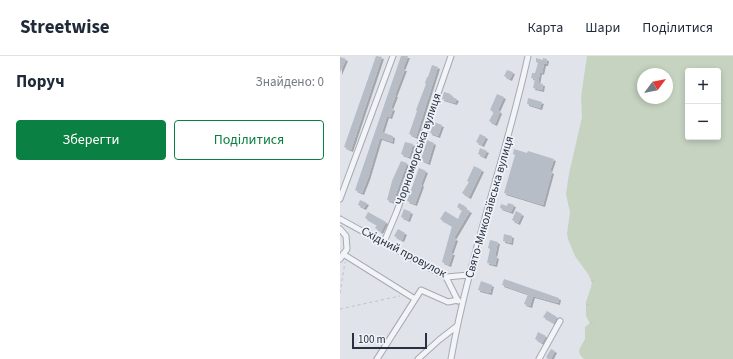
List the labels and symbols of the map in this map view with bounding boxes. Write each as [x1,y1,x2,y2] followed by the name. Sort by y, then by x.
[637,68,673,104] north arrow
[391,91,446,208] street label: Чорноморська вулиця
[461,134,518,280] street label: Свято-Миколаївська вулиця
[358,223,449,282] street label: Східний провулок
[352,331,427,350] scale bar

